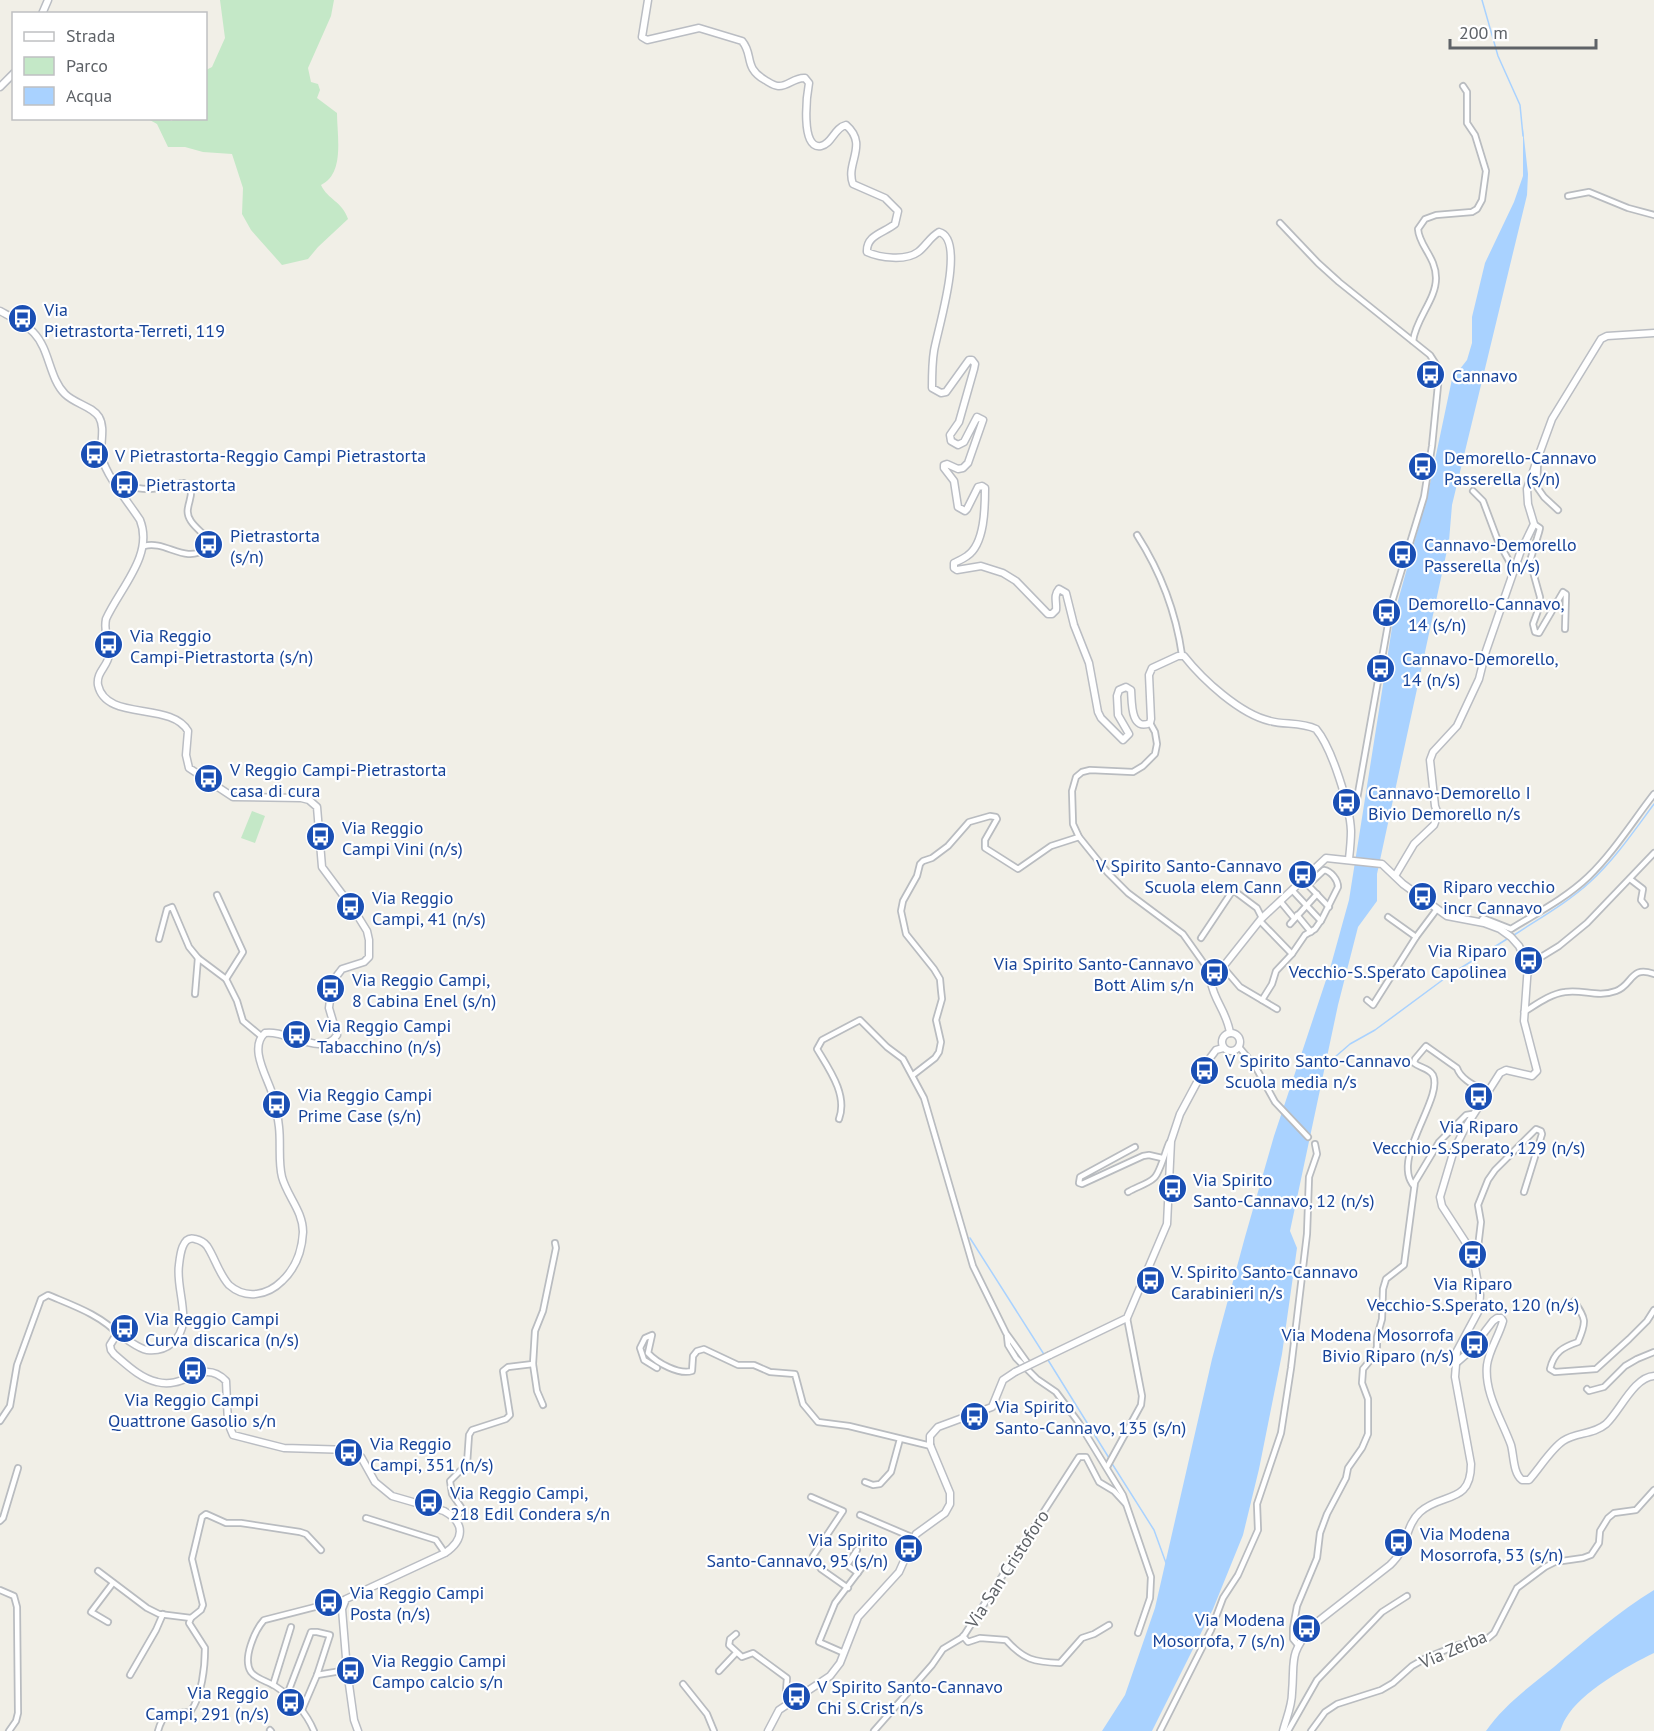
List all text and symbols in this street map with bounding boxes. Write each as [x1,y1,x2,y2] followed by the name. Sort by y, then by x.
[12,12,207,120] legend
[1450,12,1596,50] scale bar
[1459,21,1508,44] text: 200 m
[66,24,115,47] text: Strada
[66,54,108,77] text: Parco
[66,84,112,107] text: Acqua
[43,298,225,342] place label: Via Pietrastorta-Terreti, 119
[7,303,39,335] bus stop icon: Via Pietrastorta-Terreti, 119
[1415,359,1447,391] bus stop icon: Cannavo
[1452,364,1518,387] place label: Cannavo
[78,439,110,471] bus stop icon: V Pietrastorta-Reggio Campi Pietrastorta
[114,444,426,467] place label: V Pietrastorta-Reggio Campi Pietrastorta
[1444,446,1597,490] place label: Demorello-Cannavo Passerella (s/n)
[1407,451,1439,483] bus stop icon: Demorello-Cannavo Passerella (s/n)
[109,468,141,500] bus stop icon: Pietrastorta
[146,473,236,496] place label: Pietrastorta
[230,524,320,568] place label: Pietrastorta (s/n)
[193,529,225,561] bus stop icon: Pietrastorta (s/n)
[1424,533,1577,577] place label: Cannavo-Demorello Passerella (n/s)
[1387,538,1419,570] bus stop icon: Cannavo-Demorello Passerella (n/s)
[1408,592,1565,636] place label: Demorello-Cannavo, 14 (s/n)
[1371,597,1403,629] bus stop icon: Demorello-Cannavo, 14 (s/n)
[129,624,313,668] place label: Via Reggio Campi-Pietrastorta (s/n)
[93,629,125,661] bus stop icon: Via Reggio Campi-Pietrastorta (s/n)
[1402,647,1559,691] place label: Cannavo-Demorello, 14 (n/s)
[1365,652,1397,684] bus stop icon: Cannavo-Demorello, 14 (n/s)
[229,758,446,802] place label: V Reggio Campi-Pietrastorta casa di cura
[193,763,225,795] bus stop icon: V Reggio Campi-Pietrastorta casa di cura
[1368,781,1531,825] place label: Cannavo-Demorello I Bivio Demorello n/s
[1331,786,1363,818] bus stop icon: Cannavo-Demorello I Bivio Demorello n/s
[341,816,463,860] place label: Via Reggio Campi Vini (n/s)
[305,821,337,853] bus stop icon: Via Reggio Campi Vini (n/s)
[1095,854,1282,898] place label: V Spirito Santo-Cannavo Scuola elem Cann
[1287,859,1319,891] bus stop icon: V Spirito Santo-Cannavo Scuola elem Cann
[1443,875,1555,919] place label: Riparo vecchio incr Cannavo
[1406,880,1438,912] bus stop icon: Riparo vecchio incr Cannavo
[371,886,486,930] place label: Via Reggio Campi, 41 (n/s)
[335,891,367,923] bus stop icon: Via Reggio Campi, 41 (n/s)
[1288,939,1507,983] place label: Via Riparo Vecchio-S.Sperato Capolinea
[1512,944,1544,976] bus stop icon: Via Riparo Vecchio-S.Sperato Capolinea
[993,952,1194,996] place label: Via Spirito Santo-Cannavo Bott Alim s/n
[1199,957,1231,989] bus stop icon: Via Spirito Santo-Cannavo Bott Alim s/n
[351,968,496,1012] place label: Via Reggio Campi, 8 Cabina Enel (s/n)
[315,973,347,1005] bus stop icon: Via Reggio Campi, 8 Cabina Enel (s/n)
[316,1014,451,1058] place label: Via Reggio Campi Tabacchino (n/s)
[280,1019,312,1051] bus stop icon: Via Reggio Campi Tabacchino (n/s)
[1224,1049,1411,1093] place label: V Spirito Santo-Cannavo Scuola media n/s
[1188,1054,1220,1086] bus stop icon: V Spirito Santo-Cannavo Scuola media n/s
[1463,1081,1495,1113] bus stop icon: Via Riparo Vecchio-S.Sperato, 129 (n/s)
[297,1083,432,1127] place label: Via Reggio Campi Prime Case (s/n)
[261,1088,293,1120] bus stop icon: Via Reggio Campi Prime Case (s/n)
[1372,1115,1585,1159] place label: Via Riparo Vecchio-S.Sperato, 129 (n/s)
[1192,1168,1375,1212] place label: Via Spirito Santo-Cannavo, 12 (n/s)
[1156,1173,1188,1205] bus stop icon: Via Spirito Santo-Cannavo, 12 (n/s)
[1457,1238,1489,1270] bus stop icon: Via Riparo Vecchio-S.Sperato, 120 (n/s)
[1170,1260,1358,1304] place label: V. Spirito Santo-Cannavo Carabinieri n/s
[1134,1265,1166,1297] bus stop icon: V. Spirito Santo-Cannavo Carabinieri n/s
[1366,1272,1579,1316] place label: Via Riparo Vecchio-S.Sperato, 120 (n/s)
[144,1307,299,1351] place label: Via Reggio Campi Curva discarica (n/s)
[108,1312,140,1344] bus stop icon: Via Reggio Campi Curva discarica (n/s)
[1280,1323,1454,1367] place label: Via Modena Mosorrofa Bivio Riparo (n/s)
[1459,1328,1491,1360] bus stop icon: Via Modena Mosorrofa Bivio Riparo (n/s)
[176,1354,208,1386] bus stop icon: Via Reggio Campi Quattrone Gasolio s/n
[108,1388,276,1432] place label: Via Reggio Campi Quattrone Gasolio s/n
[994,1395,1186,1439] place label: Via Spirito Santo-Cannavo, 135 (s/n)
[958,1400,990,1432] bus stop icon: Via Spirito Santo-Cannavo, 135 (s/n)
[369,1432,494,1476] place label: Via Reggio Campi, 351 (n/s)
[333,1437,365,1469] bus stop icon: Via Reggio Campi, 351 (n/s)
[449,1481,610,1525] place label: Via Reggio Campi, 218 Edil Condera s/n
[413,1486,445,1518] bus stop icon: Via Reggio Campi, 218 Edil Condera s/n
[960,1505,1054,1633] street label: Via San Cristoforo
[1419,1522,1563,1566] place label: Via Modena Mosorrofa, 53 (s/n)
[1383,1527,1415,1559] bus stop icon: Via Modena Mosorrofa, 53 (s/n)
[706,1528,888,1572] place label: Via Spirito Santo-Cannavo, 95 (s/n)
[893,1533,925,1565] bus stop icon: Via Spirito Santo-Cannavo, 95 (s/n)
[349,1581,484,1625] place label: Via Reggio Campi Posta (n/s)
[313,1586,345,1618] bus stop icon: Via Reggio Campi Posta (n/s)
[1153,1608,1285,1652] place label: Via Modena Mosorrofa, 7 (s/n)
[1290,1613,1322,1645] bus stop icon: Via Modena Mosorrofa, 7 (s/n)
[1415,1625,1490,1674] street label: Via Zerba
[371,1649,506,1693] place label: Via Reggio Campi Campo calcio s/n
[335,1654,367,1686] bus stop icon: Via Reggio Campi Campo calcio s/n
[816,1675,1003,1719] place label: V Spirito Santo-Cannavo Chi S.Crist n/s
[780,1680,812,1712] bus stop icon: V Spirito Santo-Cannavo Chi S.Crist n/s
[145,1681,269,1725] place label: Via Reggio Campi, 291 (n/s)
[274,1686,306,1718] bus stop icon: Via Reggio Campi, 291 (n/s)

